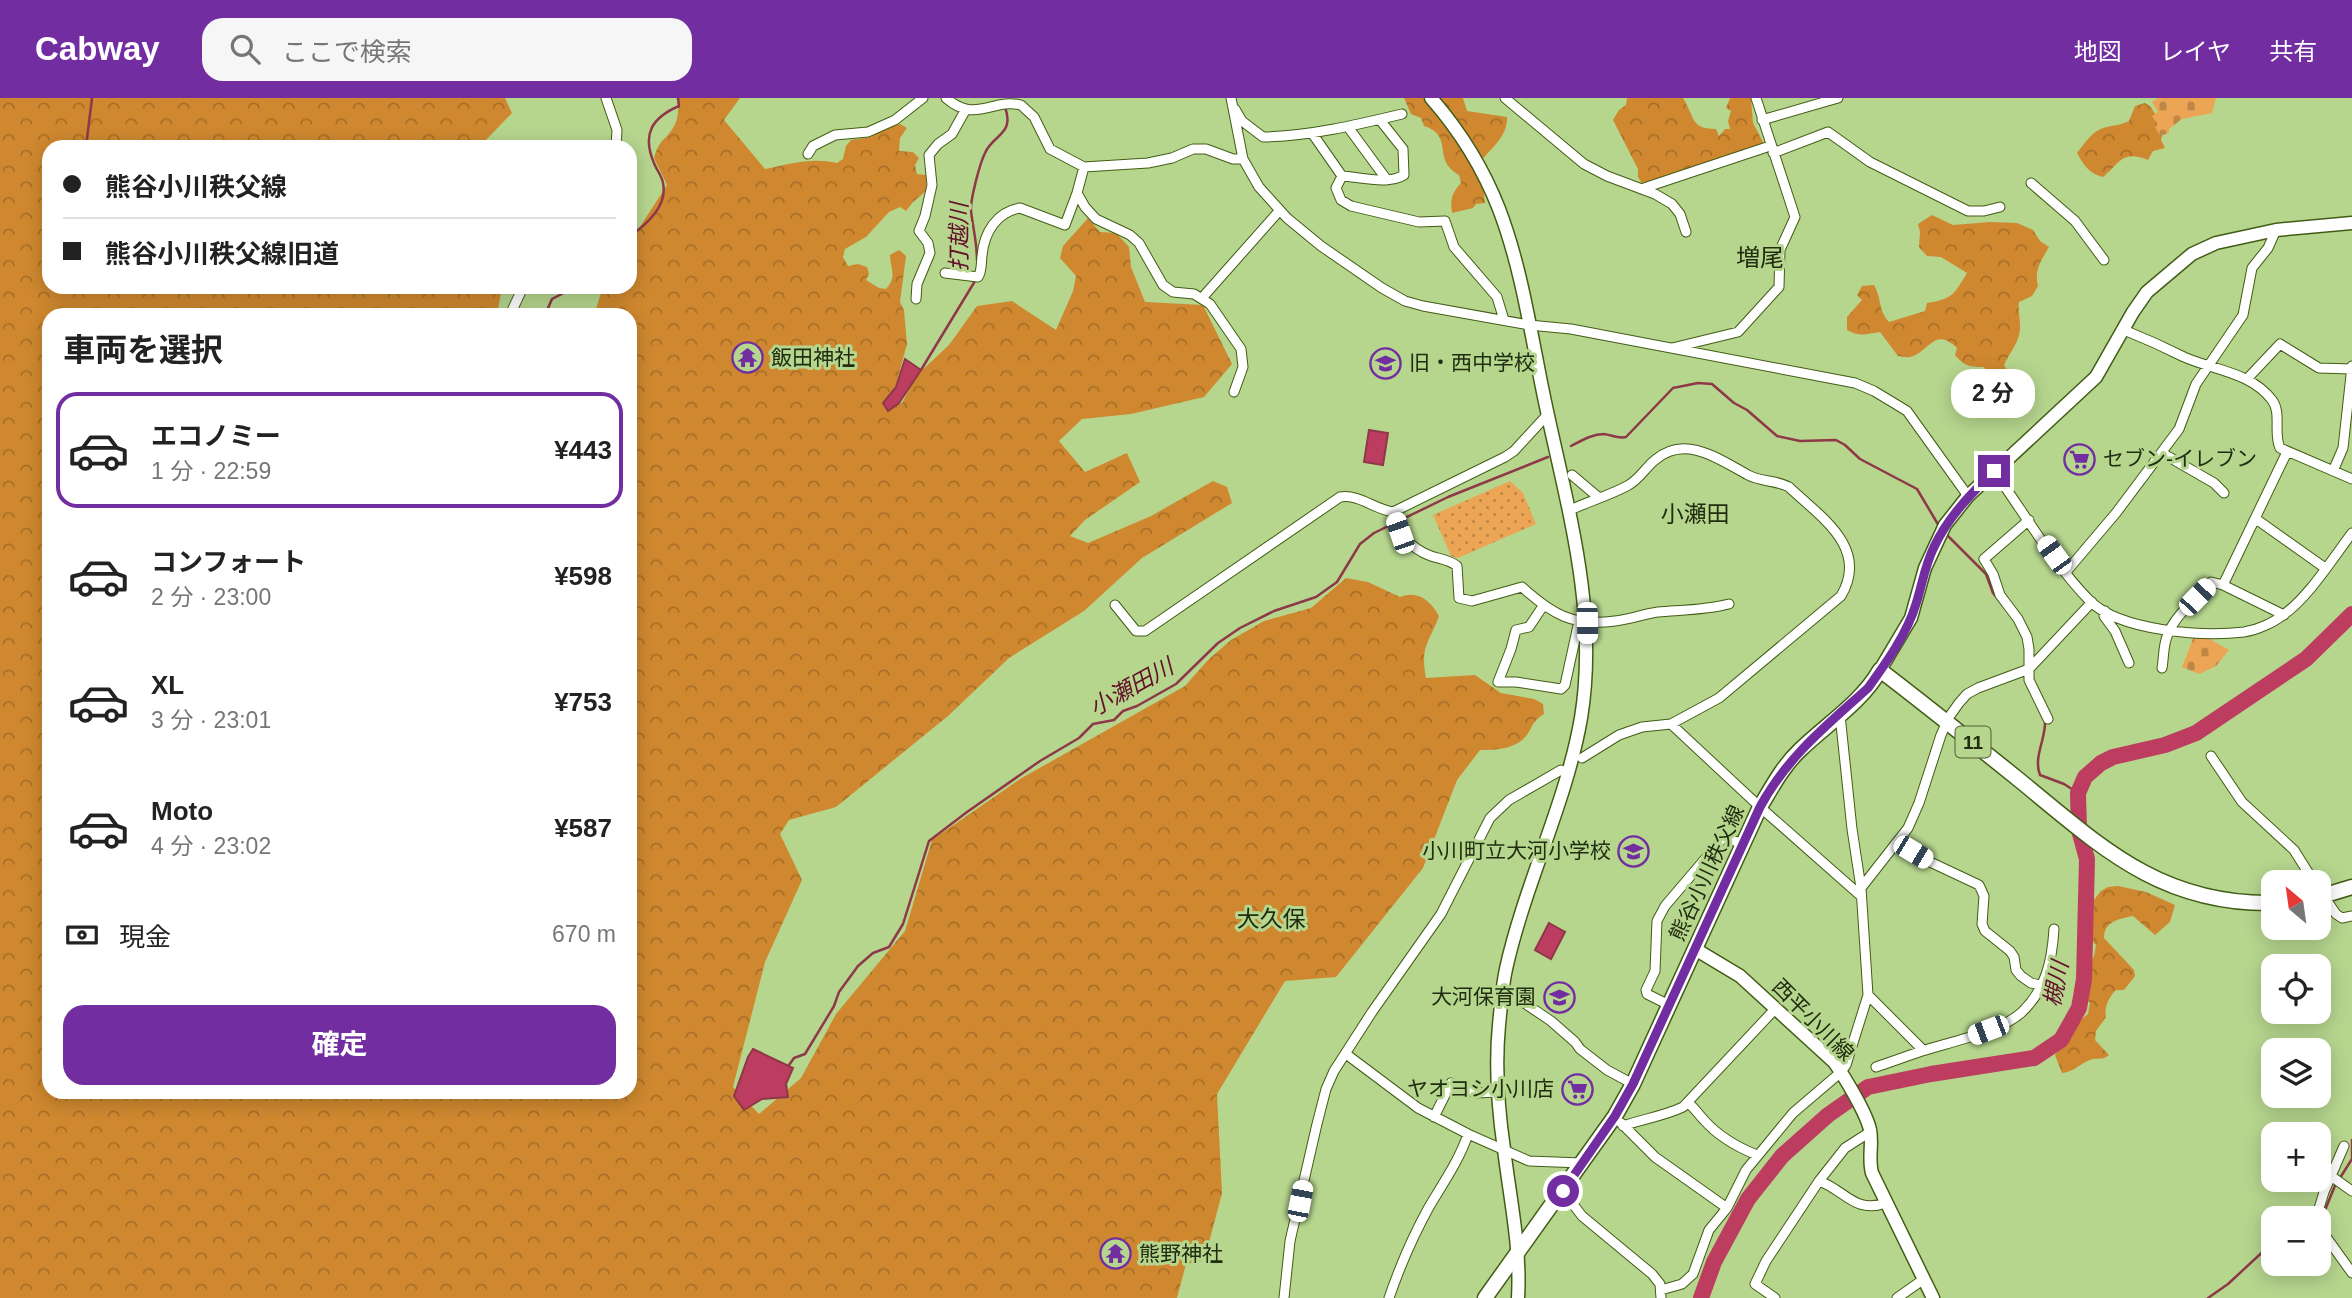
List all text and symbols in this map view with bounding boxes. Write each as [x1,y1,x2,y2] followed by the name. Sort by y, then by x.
[202,18,692,81] search box
[35,30,160,67] text: Cabway
[226,30,264,68] icon: search
[282,37,412,67] text: ここで検索
[2074,38,2122,65] text: 地図
[2160,38,2231,65] text: レイヤ
[2269,38,2317,65] text: 共有
[105,172,287,202] text: 熊谷小川秩父線
[946,200,972,272] water label: 打越川
[105,239,339,269] text: 熊谷小川秩父線旧道
[1736,244,1784,271] district label: 増尾
[63,332,223,368] text: 車両を選択
[731,341,765,375] temple icon: 飯田神社
[771,346,855,369] place label: 飯田神社
[1369,346,1403,380] school or university icon: 旧・西中学校
[1409,351,1535,374] place label: 旧・西中学校
[1952,370,2036,418] callout: 2 分
[1972,380,2014,406] text: 2 分
[67,419,130,482] icon: car
[151,421,281,451] text: エコノミー
[554,435,612,465] text: ¥443
[2063,442,2097,476] supermarket icon: セブン-イレブン
[2103,447,2257,470] place label: セブン-イレブン
[1978,455,2010,487] route end
[151,458,271,484] text: 1 分 · 22:59
[1661,501,1730,527] district label: 小瀬田
[1384,510,1417,556] car
[2034,532,2075,578] car
[67,545,130,608] icon: car
[151,547,306,577] text: コンフォート
[554,561,612,591] text: ¥598
[2175,575,2220,619] car
[151,584,271,610] text: 2 分 · 23:00
[1577,602,1598,644] car
[1084,652,1180,721] water label: 小瀬田川
[151,670,184,700] text: XL
[67,671,130,734] icon: car
[554,687,612,717] text: ¥753
[151,707,271,733] text: 3 分 · 23:01
[1955,726,1990,758] road number: 11
[151,796,213,826] text: Moto
[67,797,130,860] icon: car
[1665,801,1748,944] street label: 熊谷小川秩父線
[554,813,612,843] text: ¥587
[1890,832,1937,872] car
[151,833,271,859] text: 4 分 · 23:02
[1617,834,1651,868] school or university icon: 小川町立大河小学校
[1422,839,1611,862] place label: 小川町立大河小学校
[2261,870,2331,940] north arrow
[2261,870,2331,1276] map controls
[1237,906,1306,932] district label: 大久保
[63,916,101,954] icon: cash
[552,921,616,947] text: 670 m
[119,922,171,952] text: 現金
[2261,954,2331,1024] button: locate
[2039,956,2074,1009] water label: 槻川
[1768,974,1859,1065] street label: 西平小川線
[1542,980,1576,1014] school or university icon: 大河保育園
[1431,985,1536,1008] place label: 大河保育園
[63,1005,616,1085] button: 確定
[1965,1013,2012,1047] car
[2261,1038,2331,1108] button: layers
[1560,1072,1594,1106] supermarket icon: ヤオヨシ小川店
[1407,1077,1554,1100] place label: ヤオヨシ小川店
[2261,1122,2331,1192] button: +
[1547,1175,1579,1207] route start
[1286,1178,1315,1224] car
[2261,1206,2331,1276] button: −
[1099,1237,1133,1271] temple icon: 熊野神社
[1139,1242,1223,1265] place label: 熊野神社

